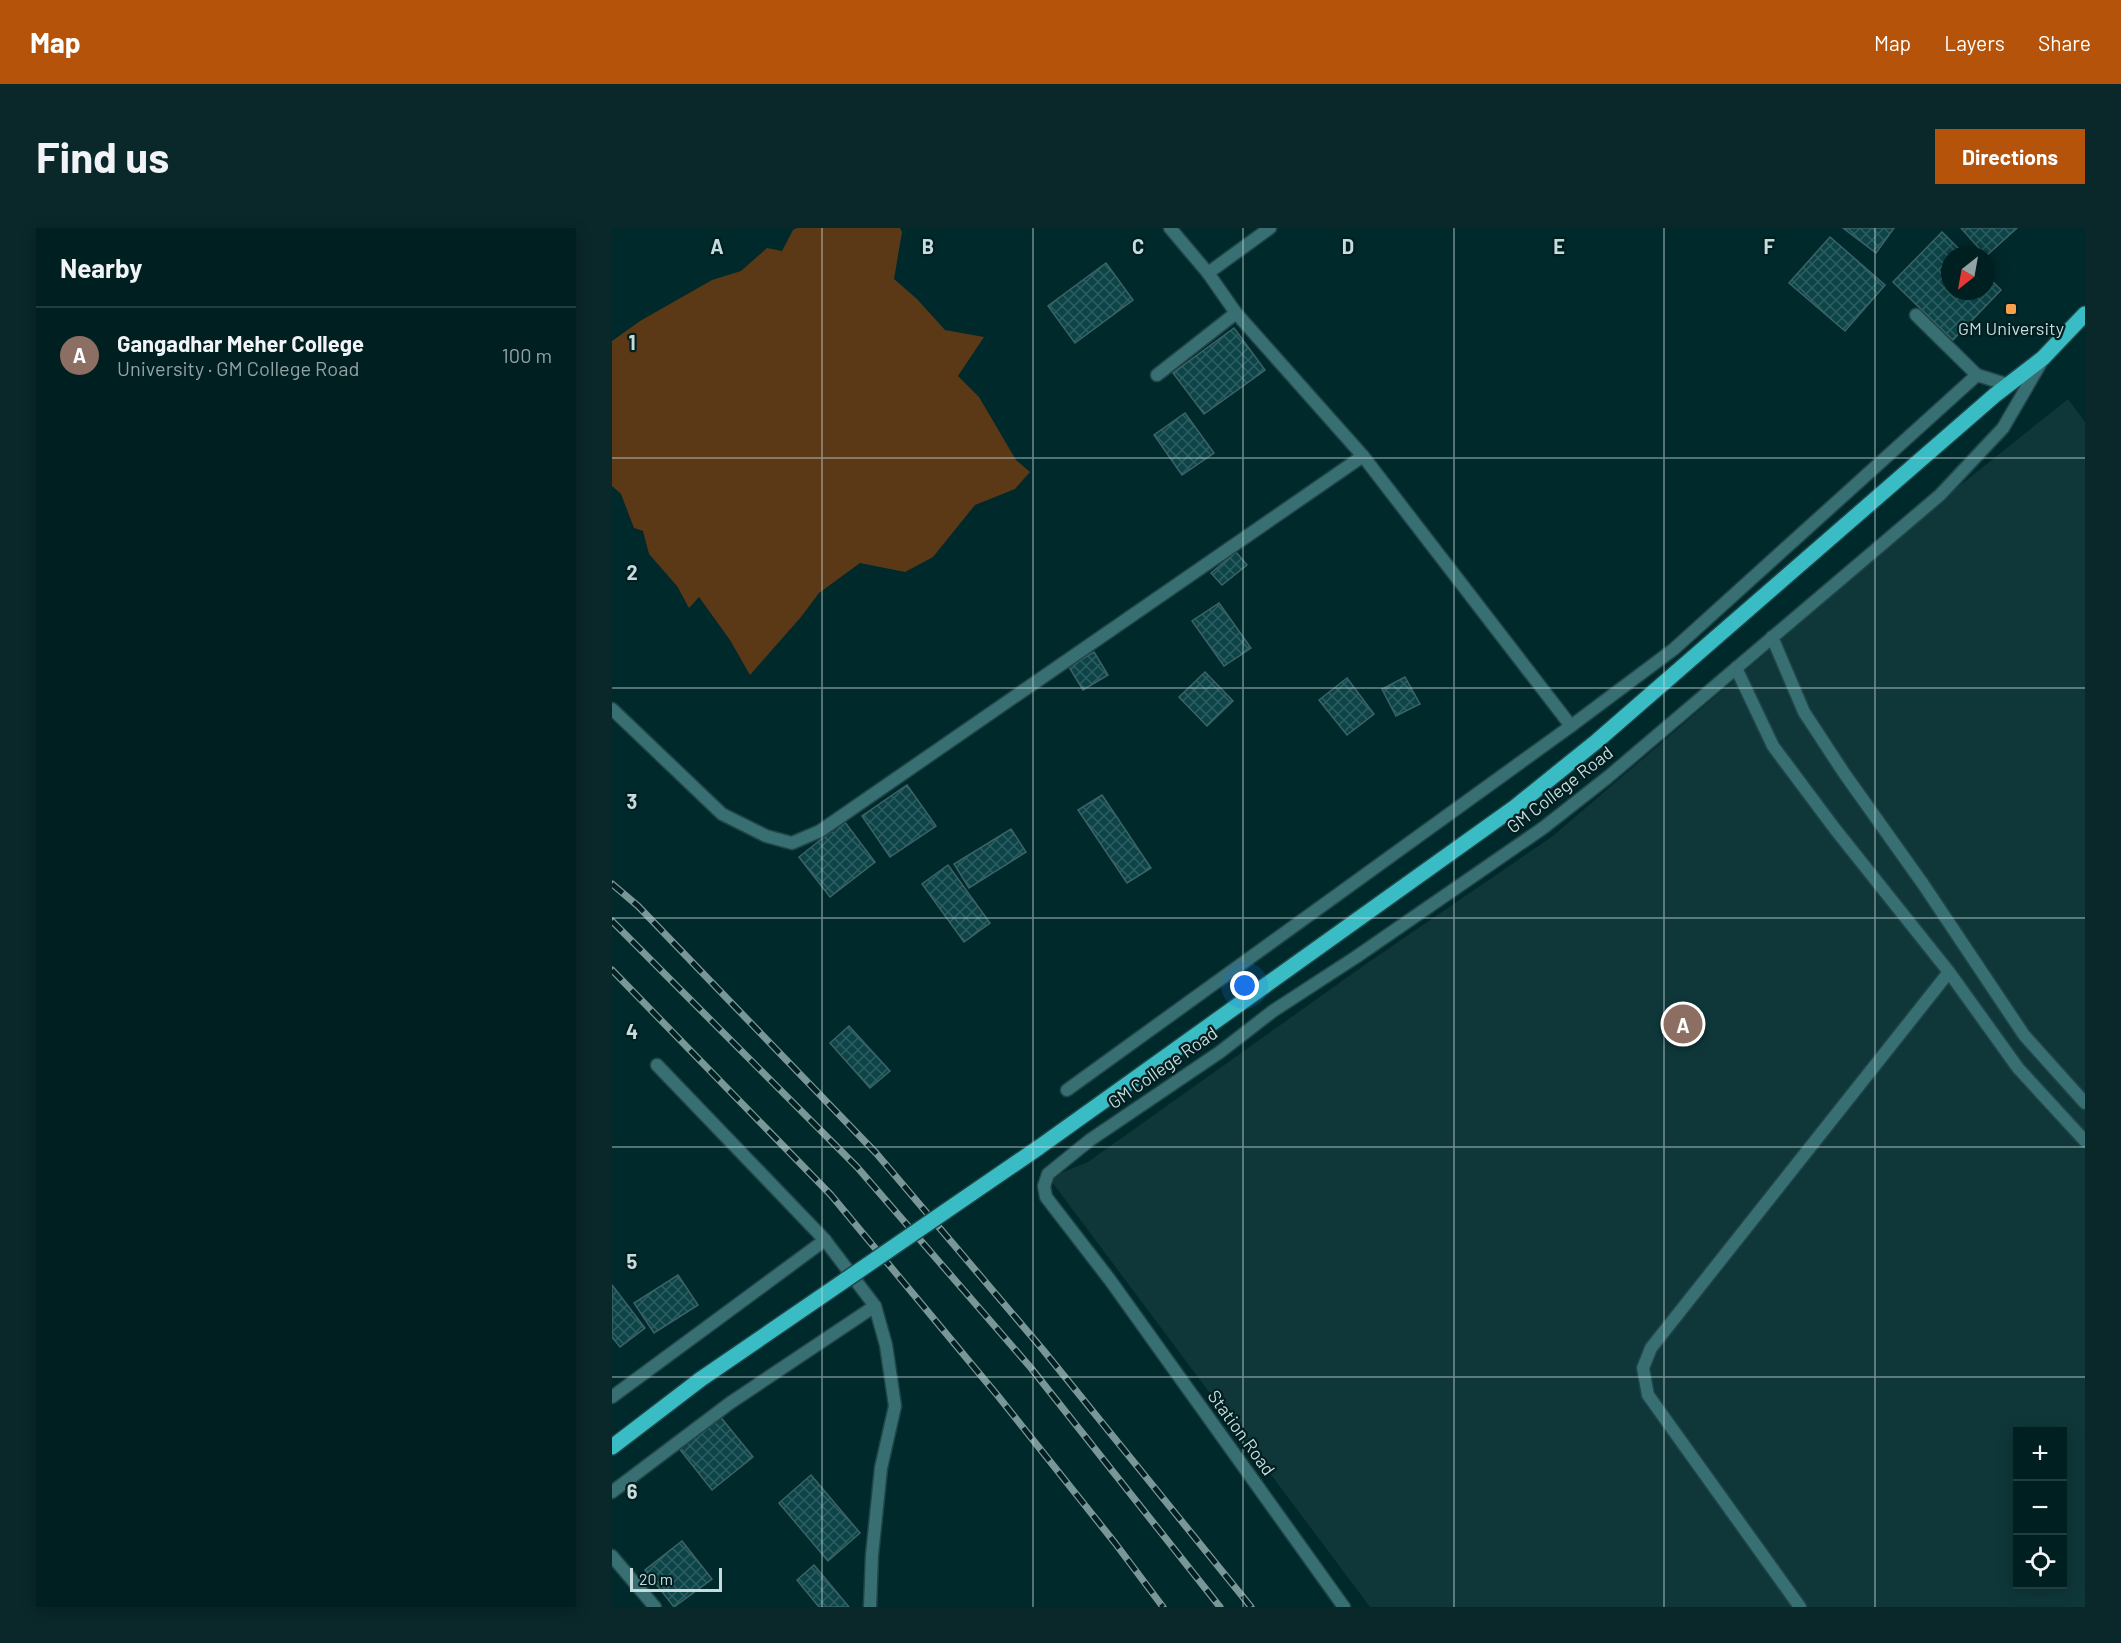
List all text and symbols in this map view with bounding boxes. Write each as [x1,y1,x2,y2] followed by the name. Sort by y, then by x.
[30,25,81,59] text: Map
[1874,30,1911,55] text: Map
[1944,30,2005,55] text: Layers
[2038,30,2091,55] text: Share
[1935,129,2085,184] button: Directions
[36,131,169,181] text: Find us
[710,234,724,258] text: A
[922,234,934,258] text: B
[1132,234,1144,258] text: C
[1342,234,1354,258] text: D
[1553,234,1565,258] text: E
[1763,234,1775,258] text: F
[1941,246,1995,300] north arrow
[60,252,142,283] text: Nearby
[2004,302,2018,316] marker: GM University
[1958,317,2064,339] place label: GM University
[117,330,364,356] text: Gangadhar Meher College
[628,330,636,354] text: 1
[73,343,86,367] text: A
[502,343,552,367] text: 100 m
[117,356,359,380] text: University · GM College Road
[626,560,638,584] text: 2
[1502,741,1617,838] street label: GM College Road
[627,789,637,813] text: 3
[1230,971,1259,1000] your location
[1664,1002,1702,1046] pin: A
[626,1019,638,1043] text: 4
[1103,1021,1221,1113] street label: GM College Road
[627,1249,638,1273] text: 5
[1203,1385,1280,1479] street label: Station Road
[2013,1427,2067,1589] map controls
[2013,1427,2067,1481] button: +
[627,1479,638,1503] text: 6
[2013,1481,2067,1535] button: −
[2013,1535,2067,1589] button: locate
[630,1565,722,1592] scale bar
[639,1569,673,1588] text: 20 m

